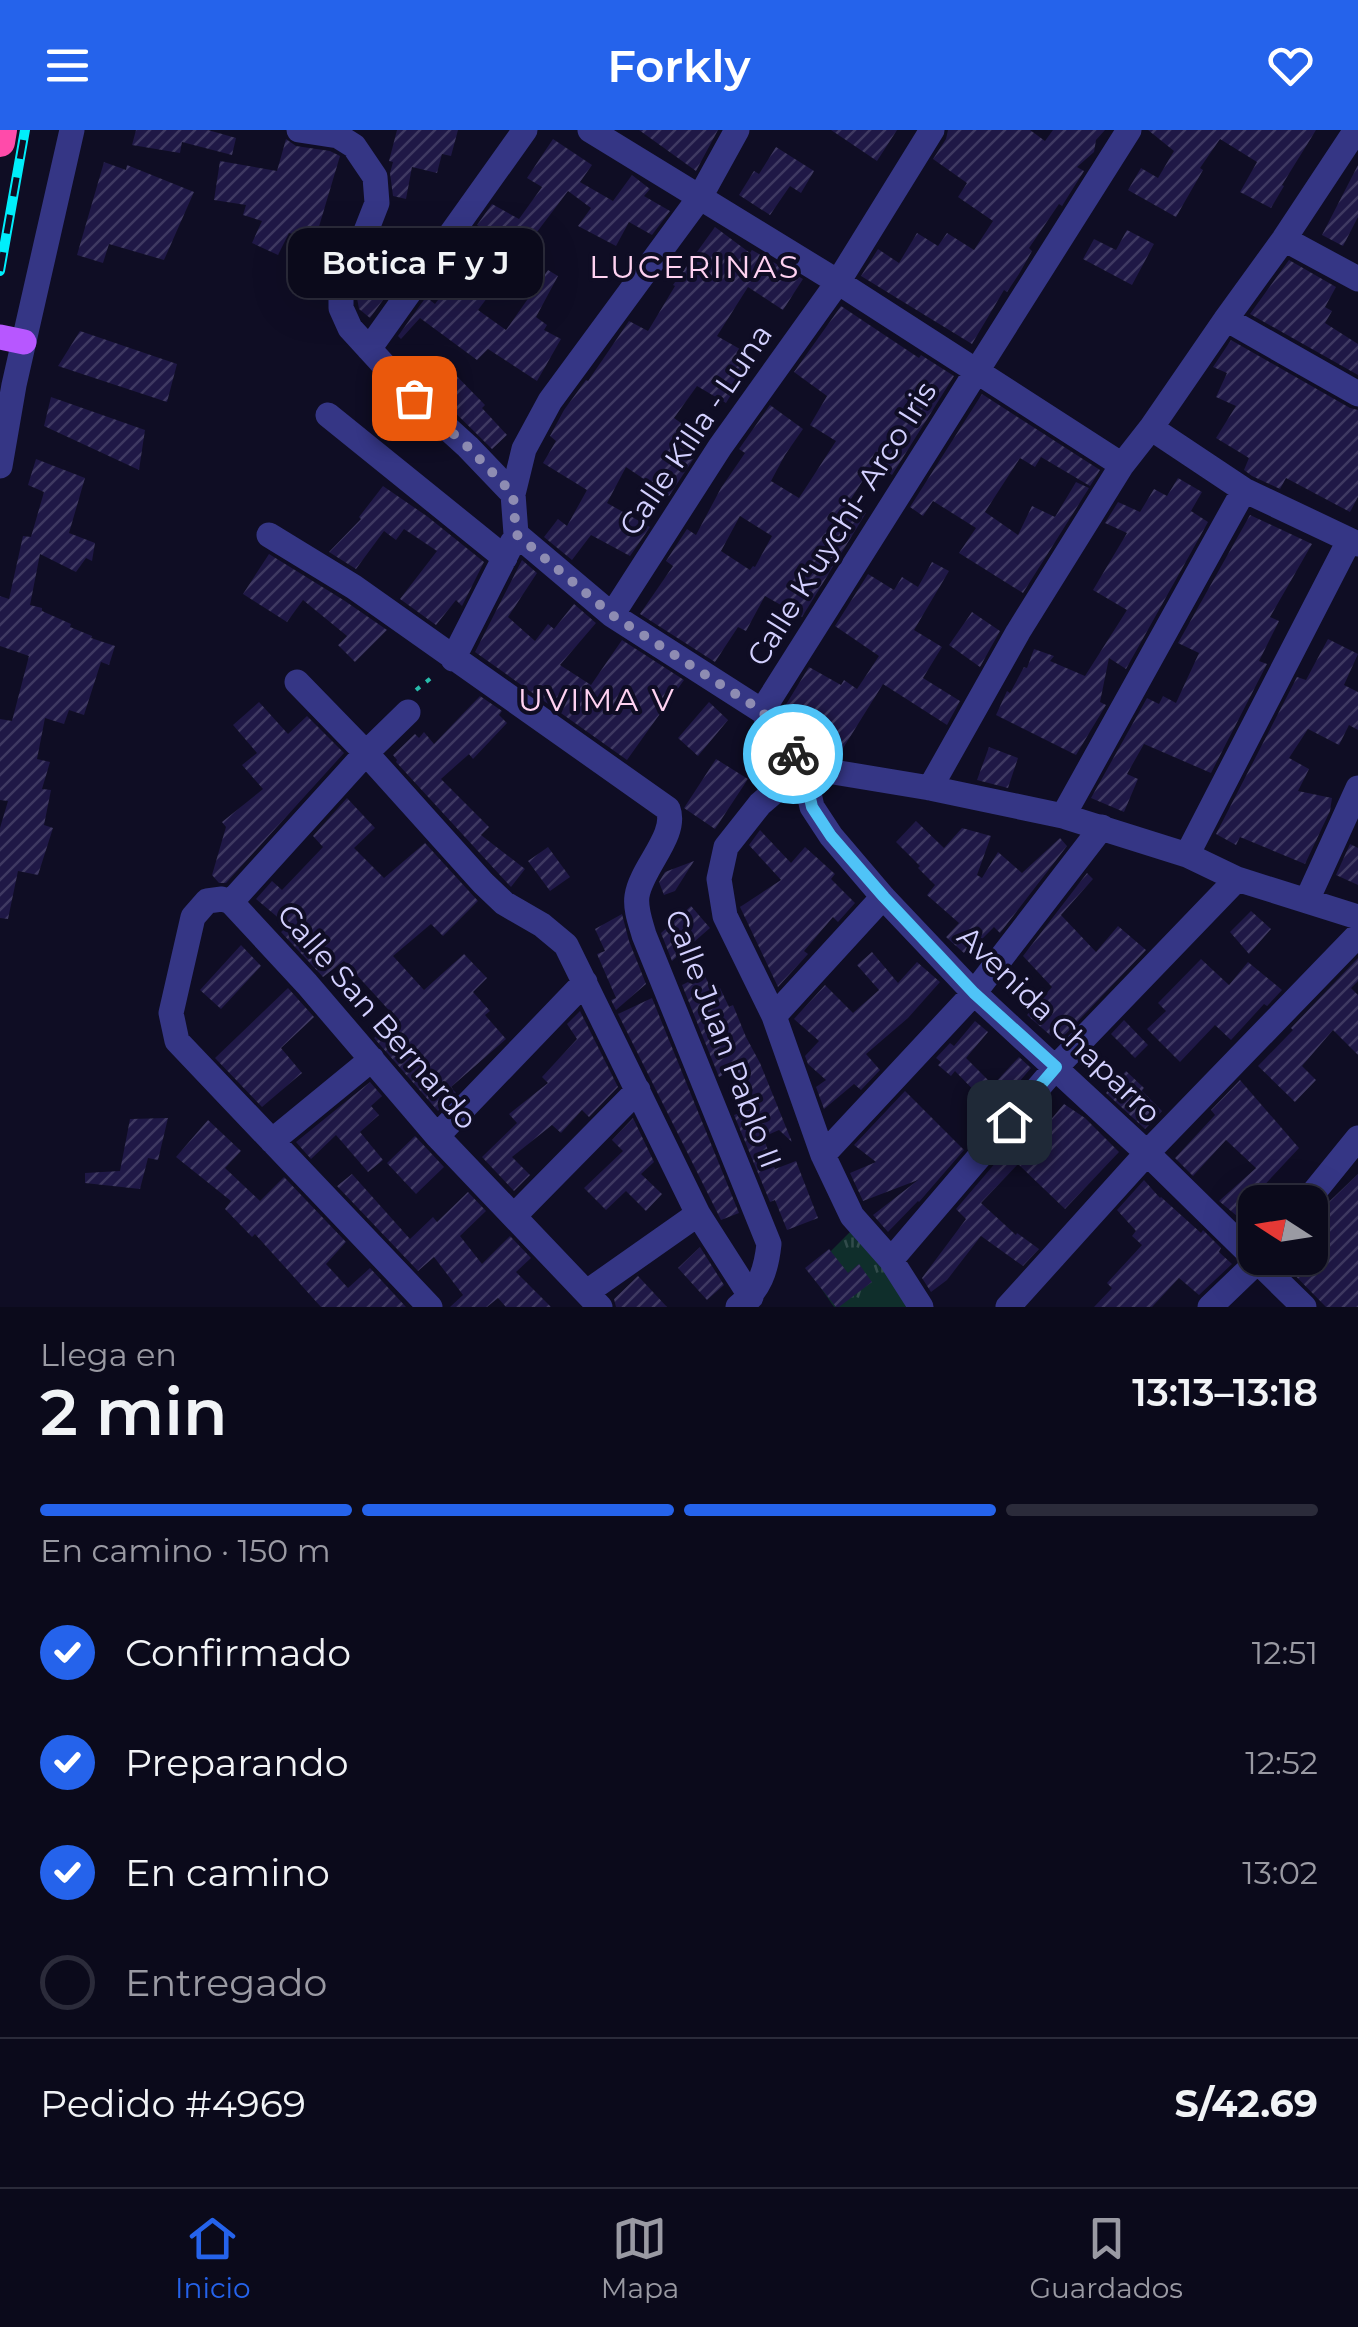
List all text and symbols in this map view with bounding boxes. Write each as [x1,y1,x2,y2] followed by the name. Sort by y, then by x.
[40,38,95,93] icon: menu
[607,38,751,93] text: Forkly
[1263,38,1318,93] icon: heart
[286,228,542,298] callout: Botica F y J
[321,243,510,282] text: Botica F y J
[589,247,801,286] district label: LUCERINAS
[611,317,780,542] street label: Calle Killa - Luna
[372,356,457,441] pin
[387,371,442,426] icon: bag
[739,375,944,673] street label: Calle K'uychi- Arco Iris
[518,680,676,719] district label: UVIMA V
[743,704,843,804] courier
[766,727,821,782] icon: bike
[269,896,485,1137] street label: Calle San Bernardo
[657,904,790,1173] street label: Calle Juan Pablo II
[950,918,1169,1131] street label: Avenida Chaparro
[967,1080,1052,1165] pin
[982,1095,1037,1150] icon: home
[1238,1185,1328,1275] north arrow
[1238,1185,1328,1275] map controls
[40,1335,177,1374] text: Llega en
[1132,1369,1318,1416] text: 13:13–13:18
[40,1372,228,1451] text: 2 min
[40,1531,331,1570] text: En camino · 150 m
[40,1625,95,1680] icon: check
[125,1629,351,1676] text: Confirmado
[1252,1633,1318,1672] text: 12:51
[40,1735,95,1790] icon: check
[125,1739,349,1786] text: Preparando
[1245,1743,1318,1782] text: 12:52
[40,1845,95,1900] icon: check
[125,1849,330,1896] text: En camino
[1242,1853,1318,1892] text: 13:02
[125,1959,327,2006] text: Entregado
[40,2080,306,2127] text: Pedido #4969
[1174,2080,1318,2127] text: S/42.69
[175,2211,251,2305] tab: Inicio
[601,2211,679,2305] tab: Mapa
[1029,2211,1183,2305] tab: Guardados

